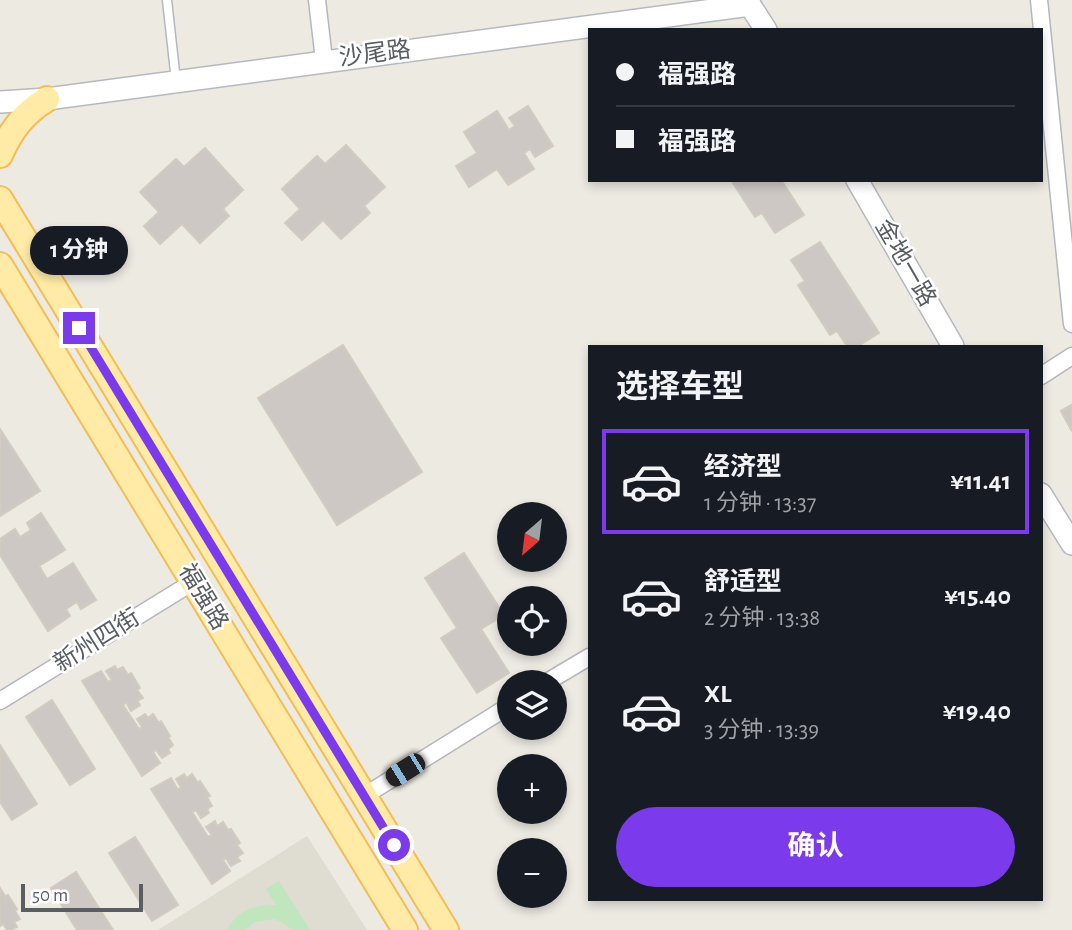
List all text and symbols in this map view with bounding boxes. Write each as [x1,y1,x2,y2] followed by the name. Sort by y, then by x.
[338,36,412,70] street label: 沙尾路
[658,62,736,88] text: 福强路
[658,129,736,155] text: 福强路
[871,214,941,311] street label: 金地一路
[30,226,128,276] callout: 1 分钟
[50,239,108,262] text: 1 分钟
[63,312,95,344] route end
[616,371,744,403] text: 选择车型
[620,450,683,513] icon: car
[704,454,782,480] text: 经济型
[950,468,1011,494] text: ¥11.41
[704,492,816,515] text: 1 分钟 · 13:37
[497,502,567,572] north arrow
[497,502,567,908] map controls
[174,559,234,634] street label: 福强路
[620,565,683,628] icon: car
[704,569,782,595] text: 舒适型
[944,583,1011,609] text: ¥15.40
[497,586,567,656] button: locate
[49,604,144,677] street label: 新州四街
[704,607,820,630] text: 2 分钟 · 13:38
[497,670,567,740] button: layers
[620,680,683,743] icon: car
[704,681,731,707] text: XL
[943,698,1011,724] text: ¥19.40
[704,719,819,742] text: 3 分钟 · 13:39
[382,750,429,790] car
[497,754,567,824] button: +
[616,807,1015,887] button: 确认
[378,829,410,861] route start
[497,838,567,908] button: −
[21,881,144,913] scale bar
[32,886,68,905] text: 50 m

